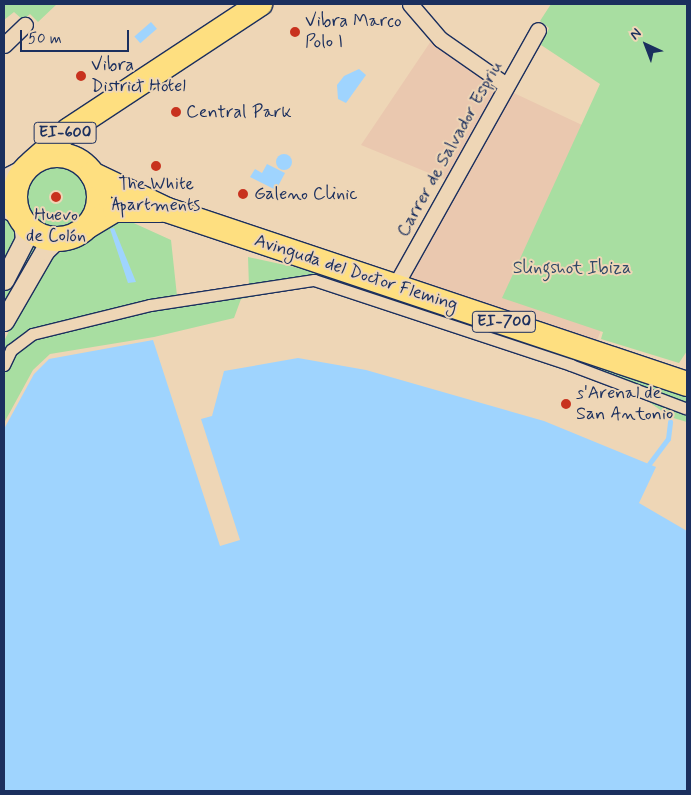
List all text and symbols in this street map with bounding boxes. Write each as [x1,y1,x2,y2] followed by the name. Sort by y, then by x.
[305,11,400,54] place label: Vibra Marco Polo I
[22,20,131,52] scale bar
[621,20,671,70] north arrow
[626,24,645,44] text: N
[289,26,301,38] marker: Vibra Marco Polo I
[28,29,62,49] text: 50 m
[91,55,186,98] place label: Vibra District Hotel
[393,58,507,240] street label: Carrer de Salvador Espriu
[75,70,87,82] marker: Vibra District Hotel
[186,101,287,123] place label: Central Park
[170,106,182,118] marker: Central Park
[32,120,98,146] road number: EI-600
[150,160,162,172] marker: The White Apartments
[112,174,200,216] place label: The White Apartments
[254,183,358,205] place label: Galeno Clinic
[236,187,250,201] marker: Galeno Clinic
[50,191,62,203] marker: Huevo de Colón
[24,205,88,248] place label: Huevo de Colón
[249,229,463,317] street label: Avinguda del Doctor Fleming
[513,257,631,279] park label: Slingshot Ibiza
[472,308,536,336] road number: EI-700
[576,383,670,426] place label: s'Arenal de San Antonio
[560,398,572,410] marker: s'Arenal de San Antonio

